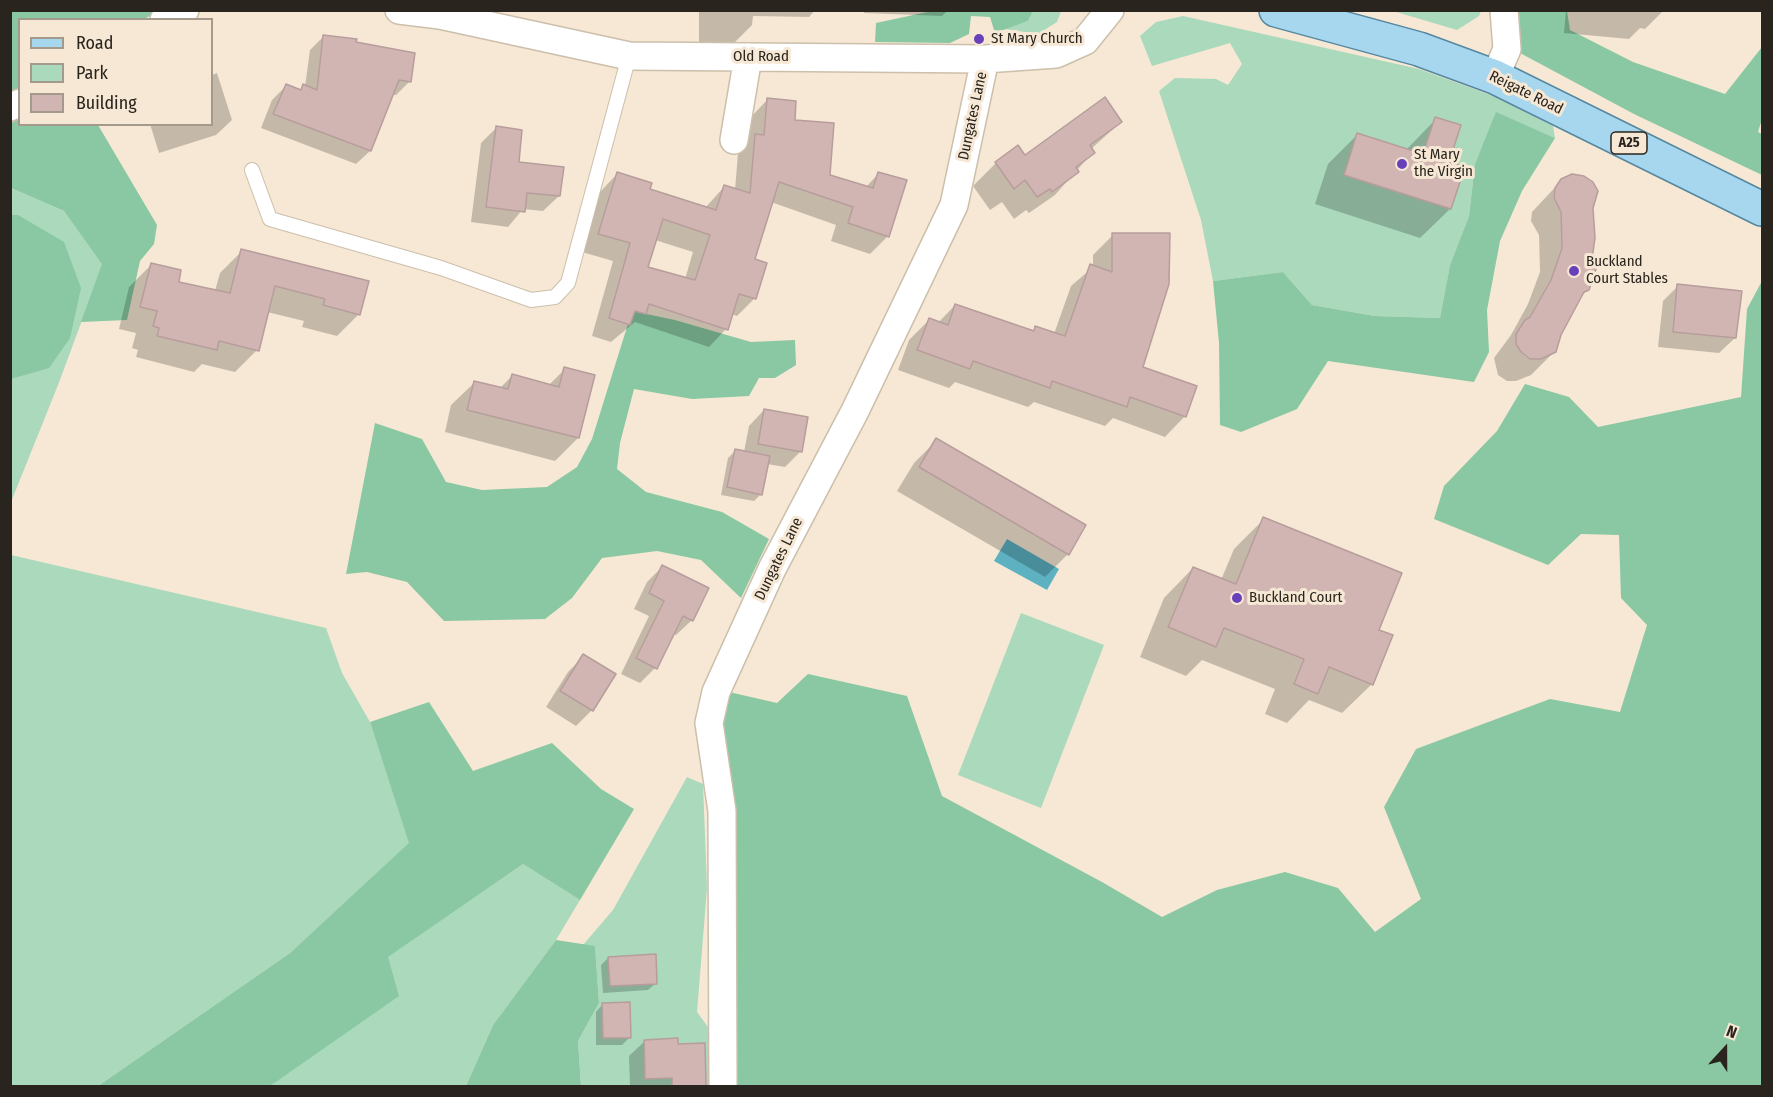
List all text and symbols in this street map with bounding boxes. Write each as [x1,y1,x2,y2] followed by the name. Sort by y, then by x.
[18,18,213,126] legend
[991,30,1083,48] place label: St Mary Church
[76,32,113,54] text: Road
[972,32,986,46] marker: St Mary Church
[733,48,789,66] street label: Old Road
[76,62,108,84] text: Park
[1486,67,1566,119] street label: Reigate Road
[955,70,991,162] street label: Dungates Lane
[76,92,137,114] text: Building
[1611,132,1647,154] road number: A25
[1414,146,1473,181] place label: St Mary the Virgin
[1395,157,1409,171] marker: St Mary the Virgin
[1586,253,1668,288] place label: Buckland Court Stables
[1567,264,1581,278] marker: Buckland Court Stables
[751,515,807,603] street label: Dungates Lane
[1249,589,1342,607] place label: Buckland Court
[1230,591,1244,605] marker: Buckland Court
[1695,1019,1755,1079] north arrow
[1724,1021,1740,1042] text: N

